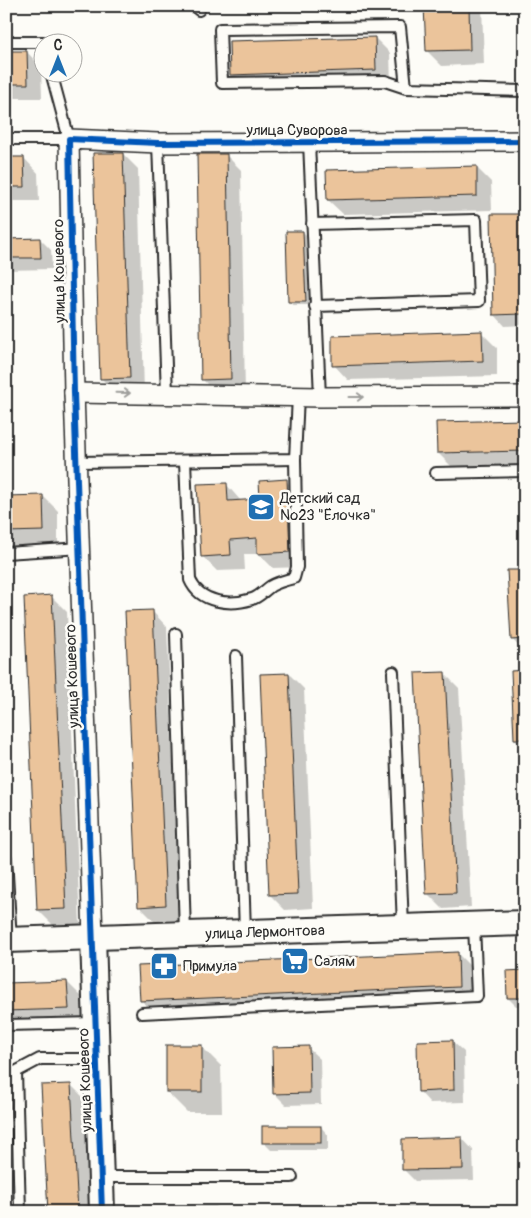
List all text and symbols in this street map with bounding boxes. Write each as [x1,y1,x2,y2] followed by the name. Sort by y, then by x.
[32,32,82,82] north arrow
[54,37,63,54] text: С
[245,121,348,140] street label: улица Суворова
[49,219,70,324] street label: улица Кошевого
[114,388,131,398] one-way arrow
[347,392,363,401] one-way arrow
[279,489,376,525] place label: Детский сад №23 "Ёлочка"
[246,492,276,522] school or university icon: Детский сад №23 "Ёлочка"
[61,624,84,729] street label: улица Кошевого
[204,921,325,944] street label: улица Лермонтова
[280,946,310,976] supermarket icon: Салям
[149,951,179,981] pharmacy icon: Примула
[314,952,355,971] place label: Салям
[183,957,237,976] place label: Примула
[74,1028,97,1133] street label: улица Кошевого

